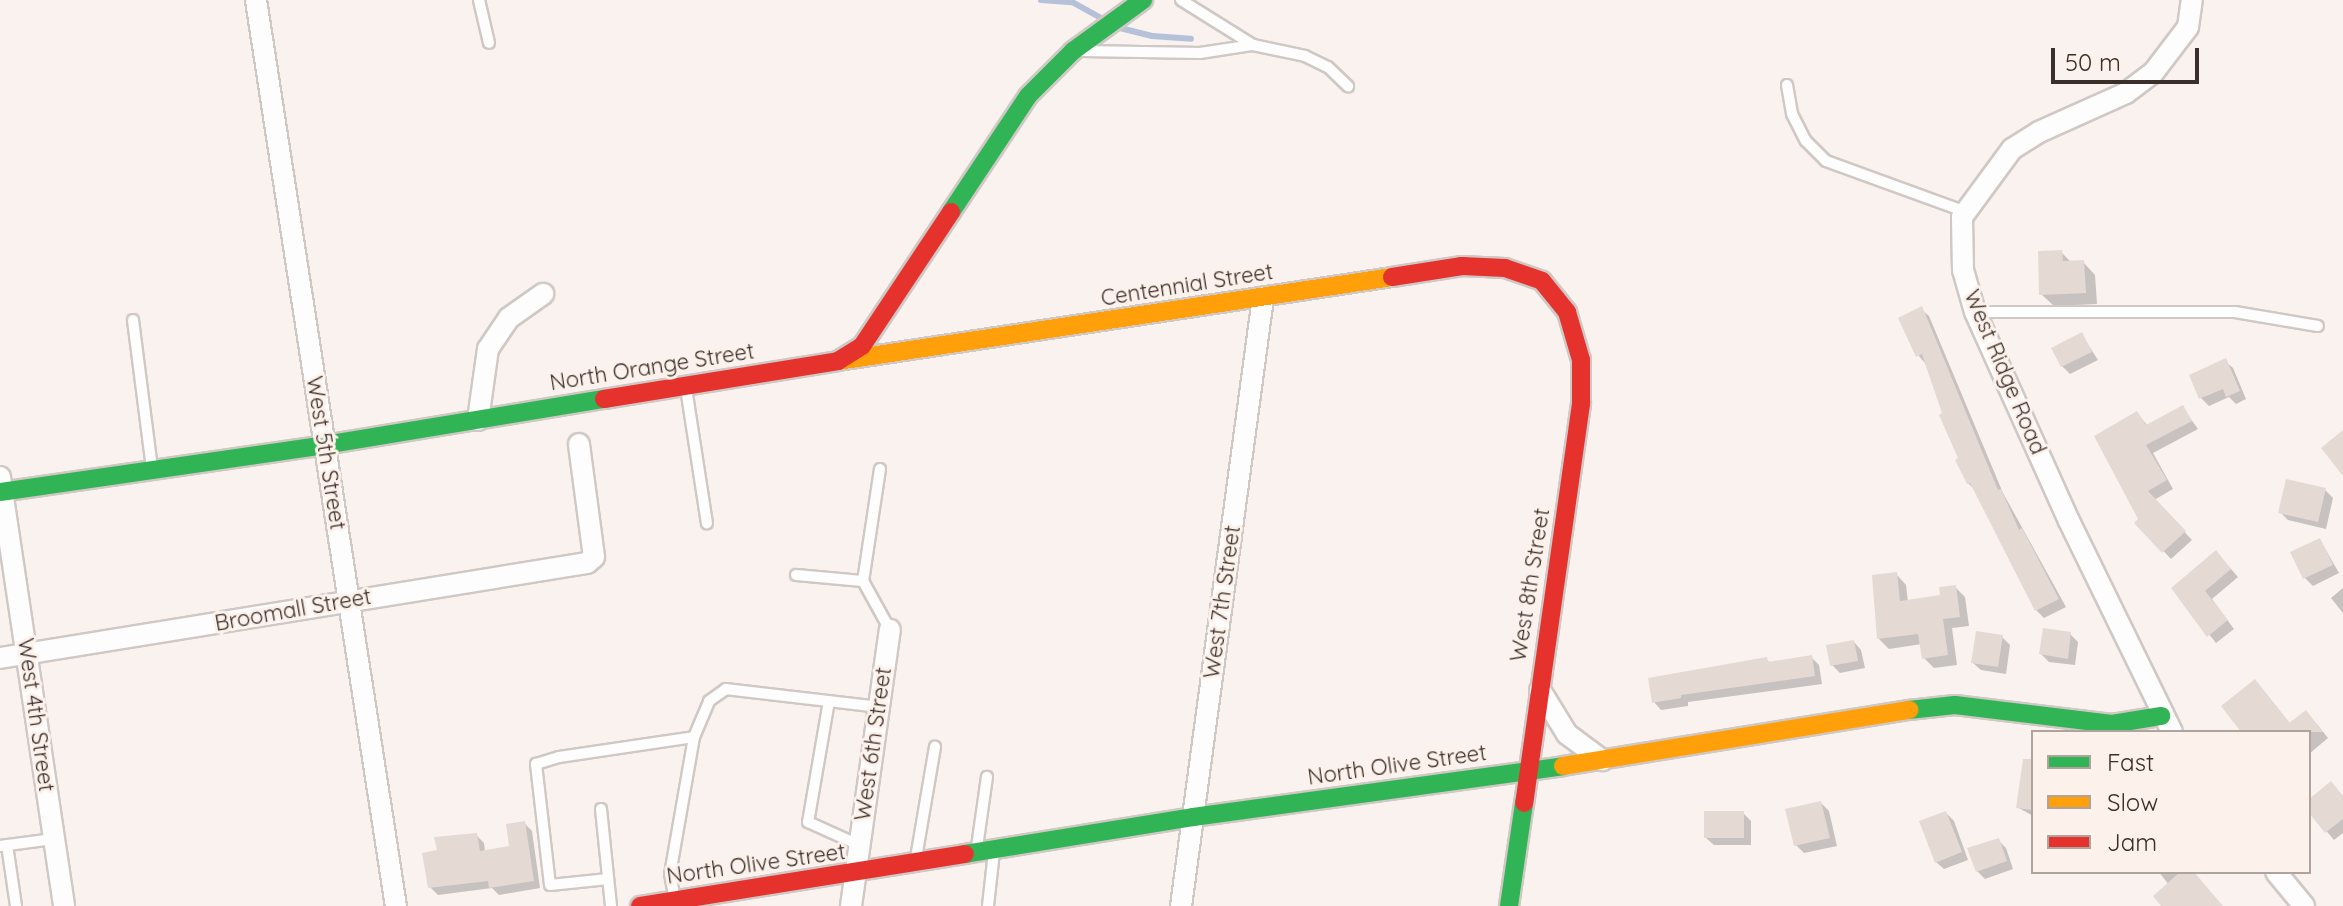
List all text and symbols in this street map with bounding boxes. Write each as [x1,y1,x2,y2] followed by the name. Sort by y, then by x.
[2055,32,2203,82] scale bar
[2065,47,2121,77] text: 50 m
[1099,258,1275,312] street label: Centennial Street
[1958,286,2052,458] street label: West Ridge Road
[548,338,756,396] street label: North Orange Street
[301,374,351,532] street label: West 5th Street
[1505,506,1555,664] street label: West 8th Street
[1198,524,1246,680] street label: West 7th Street
[213,583,373,637] street label: Broomall Street
[12,637,60,793] street label: West 4th Street
[849,665,897,823] street label: West 6th Street
[2031,730,2311,874] legend
[1306,739,1488,791] street label: North Olive Street
[2107,747,2154,777] text: Fast
[2107,787,2158,817] text: Slow
[2107,827,2157,857] text: Jam
[665,838,847,890] street label: North Olive Street

